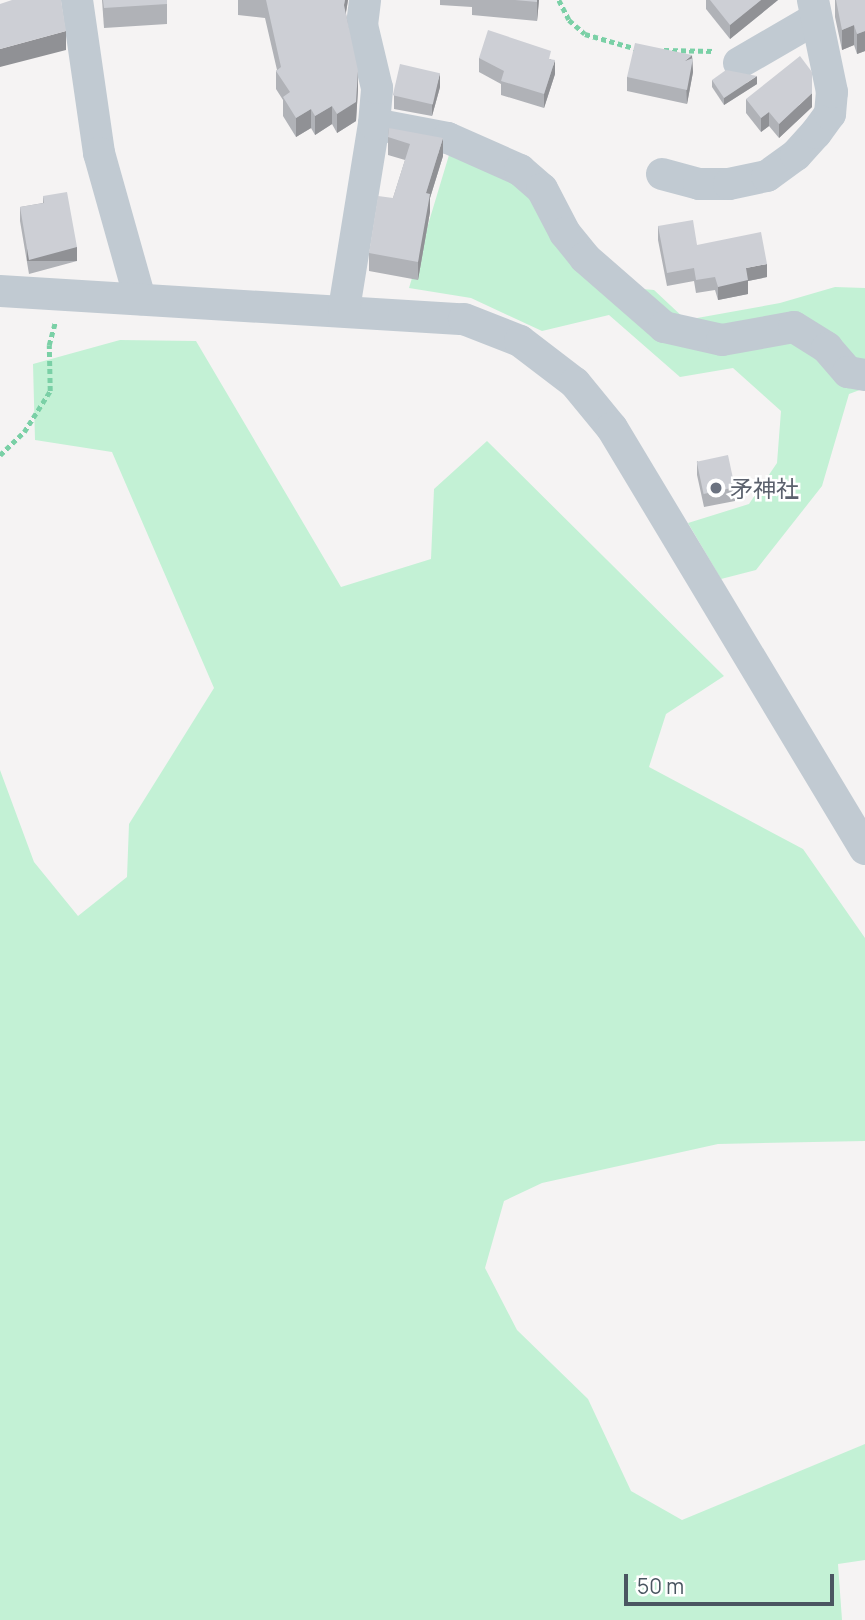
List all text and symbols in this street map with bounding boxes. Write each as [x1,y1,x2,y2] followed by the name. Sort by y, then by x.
[730,474,799,502] place label: 矛神社
[708,480,724,496] marker: 矛神社
[627,1560,837,1604] scale bar
[637,1572,684,1600] text: 50 m

